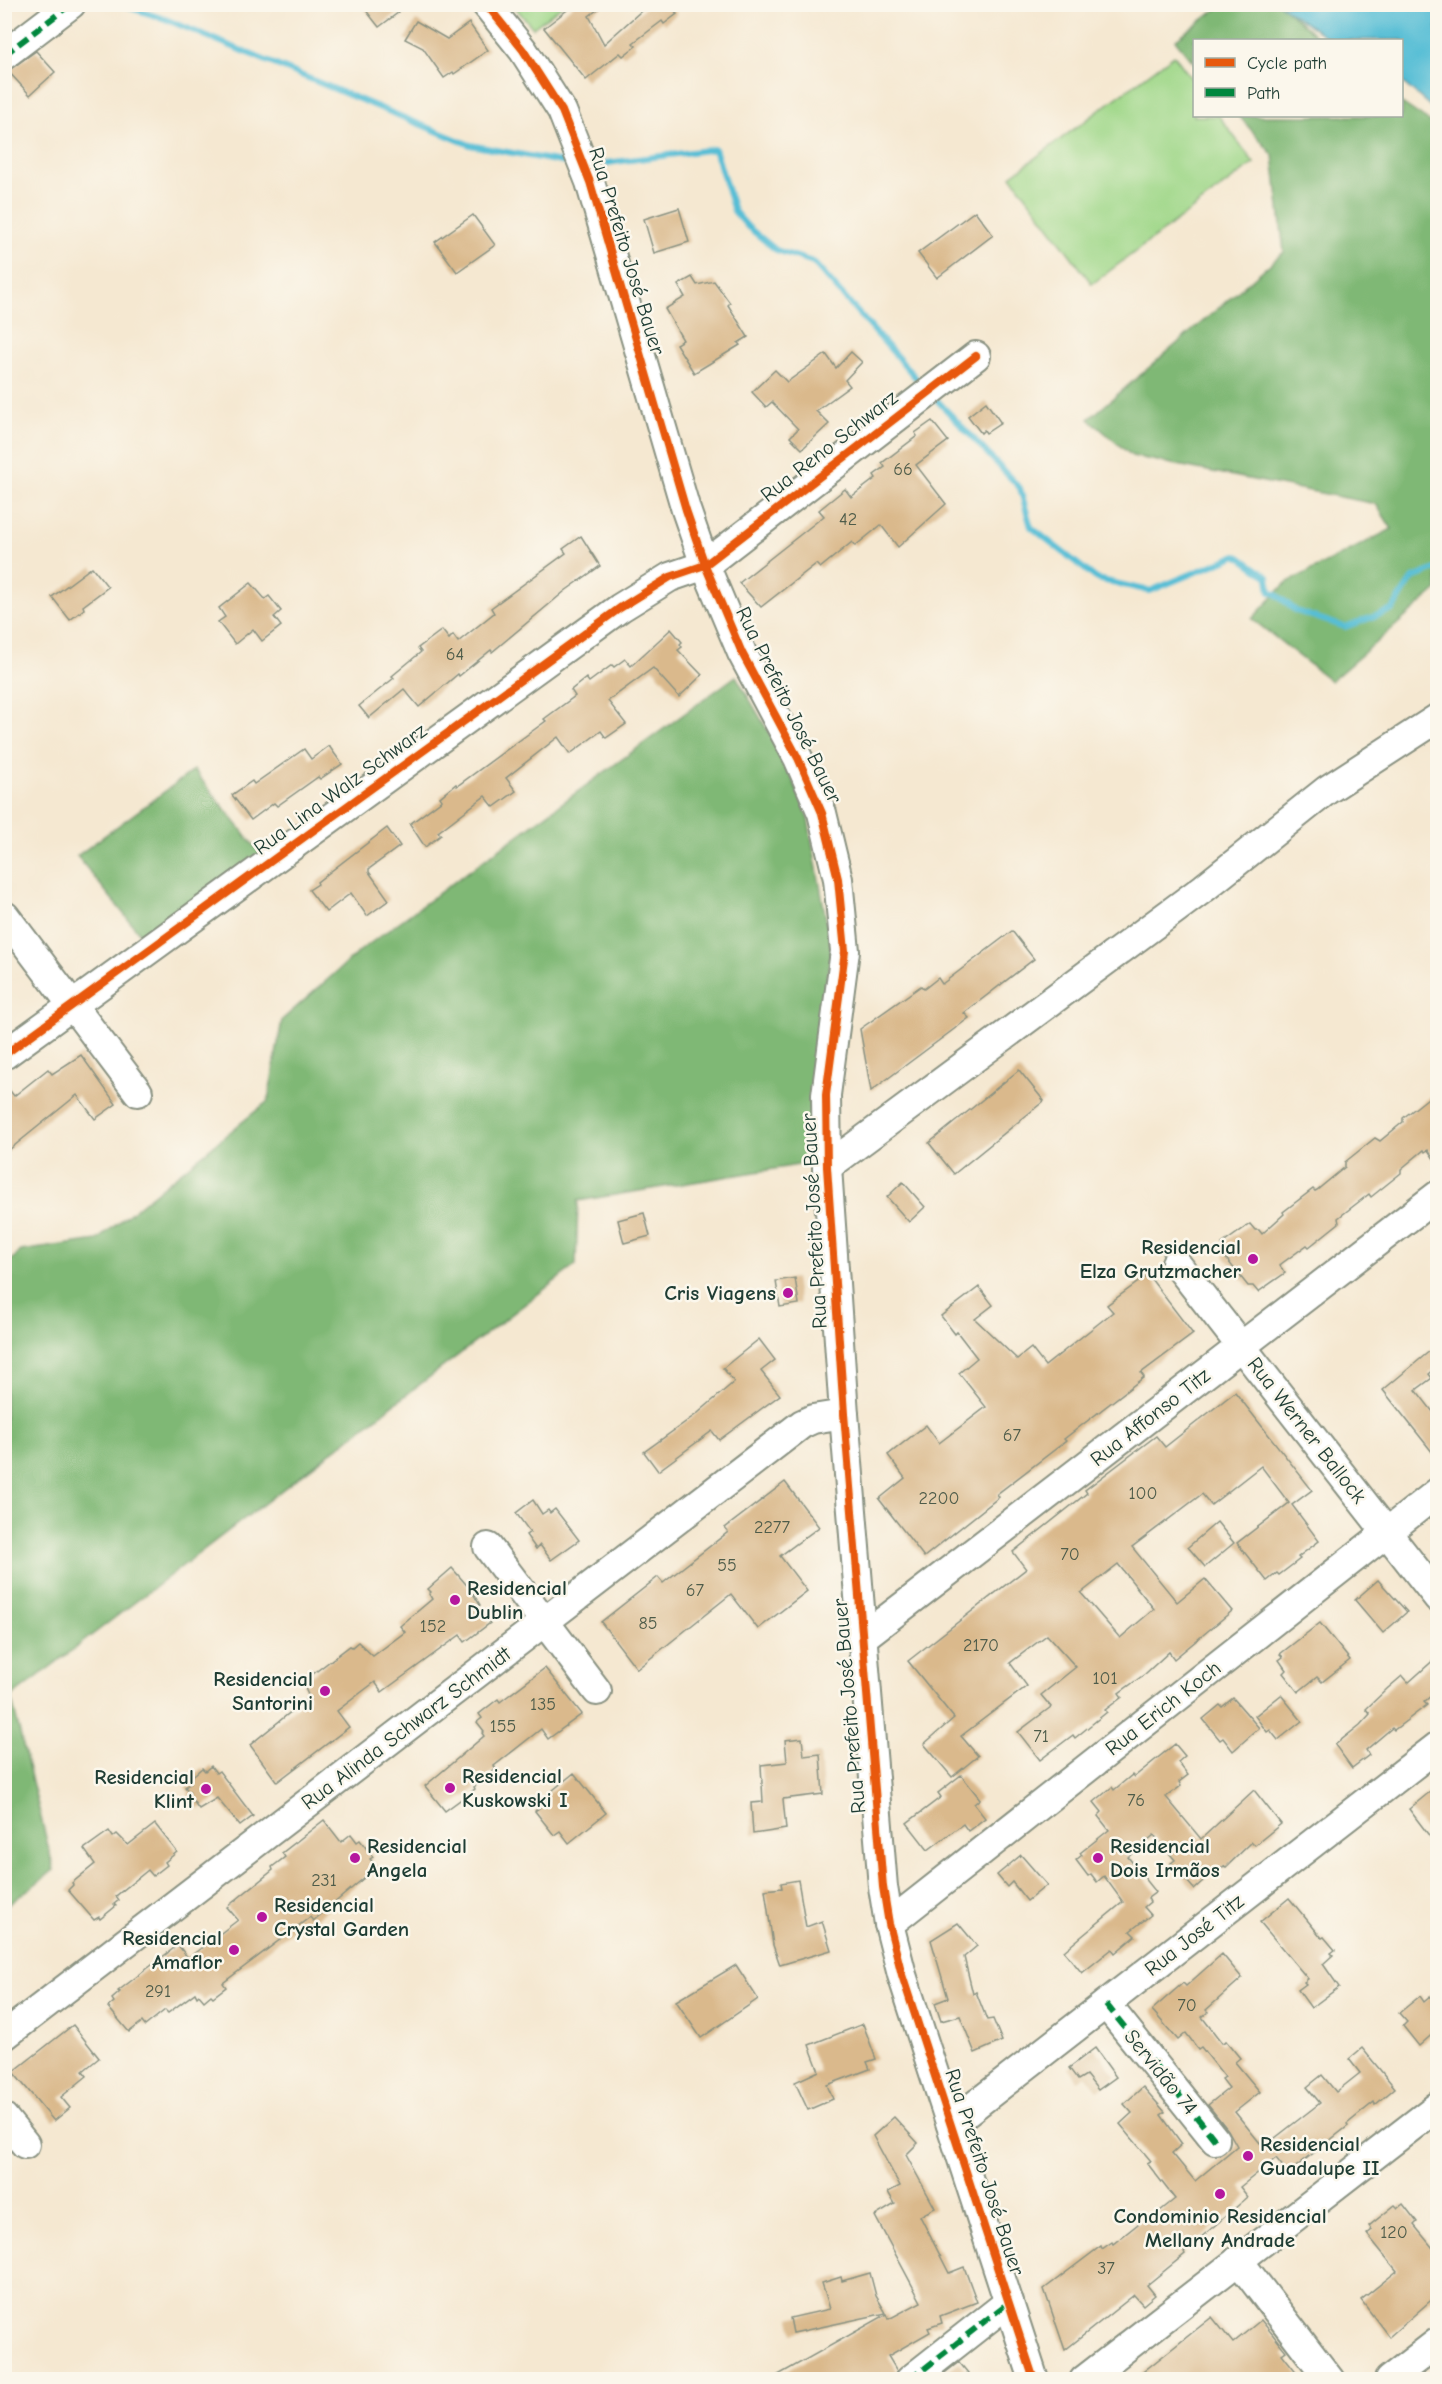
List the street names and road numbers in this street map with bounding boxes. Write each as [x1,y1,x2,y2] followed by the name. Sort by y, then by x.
[584,144,670,358] street label: Rua Prefeito José Bauer
[756,385,902,507] street label: Rua Reno Schwarz
[731,603,847,808] street label: Rua Prefeito José Bauer
[249,718,431,860] street label: Rua Lina Walz Schwarz
[796,1112,832,1329] street label: Rua Prefeito José Bauer
[1243,1352,1371,1508] street label: Rua Werner Ballock
[1085,1363,1215,1471] street label: Rua Affonso Titz
[828,1597,870,1815] street label: Rua Prefeito José Bauer
[297,1641,516,1815] street label: Rua Alinda Schwarz Schmidt
[1101,1656,1225,1760] street label: Rua Erich Koch
[1140,1889,1248,1981] street label: Rua José Titz
[1119,2025,1203,2119] street label: Servidão 74
[940,2066,1030,2279] street label: Rua Prefeito José Bauer

